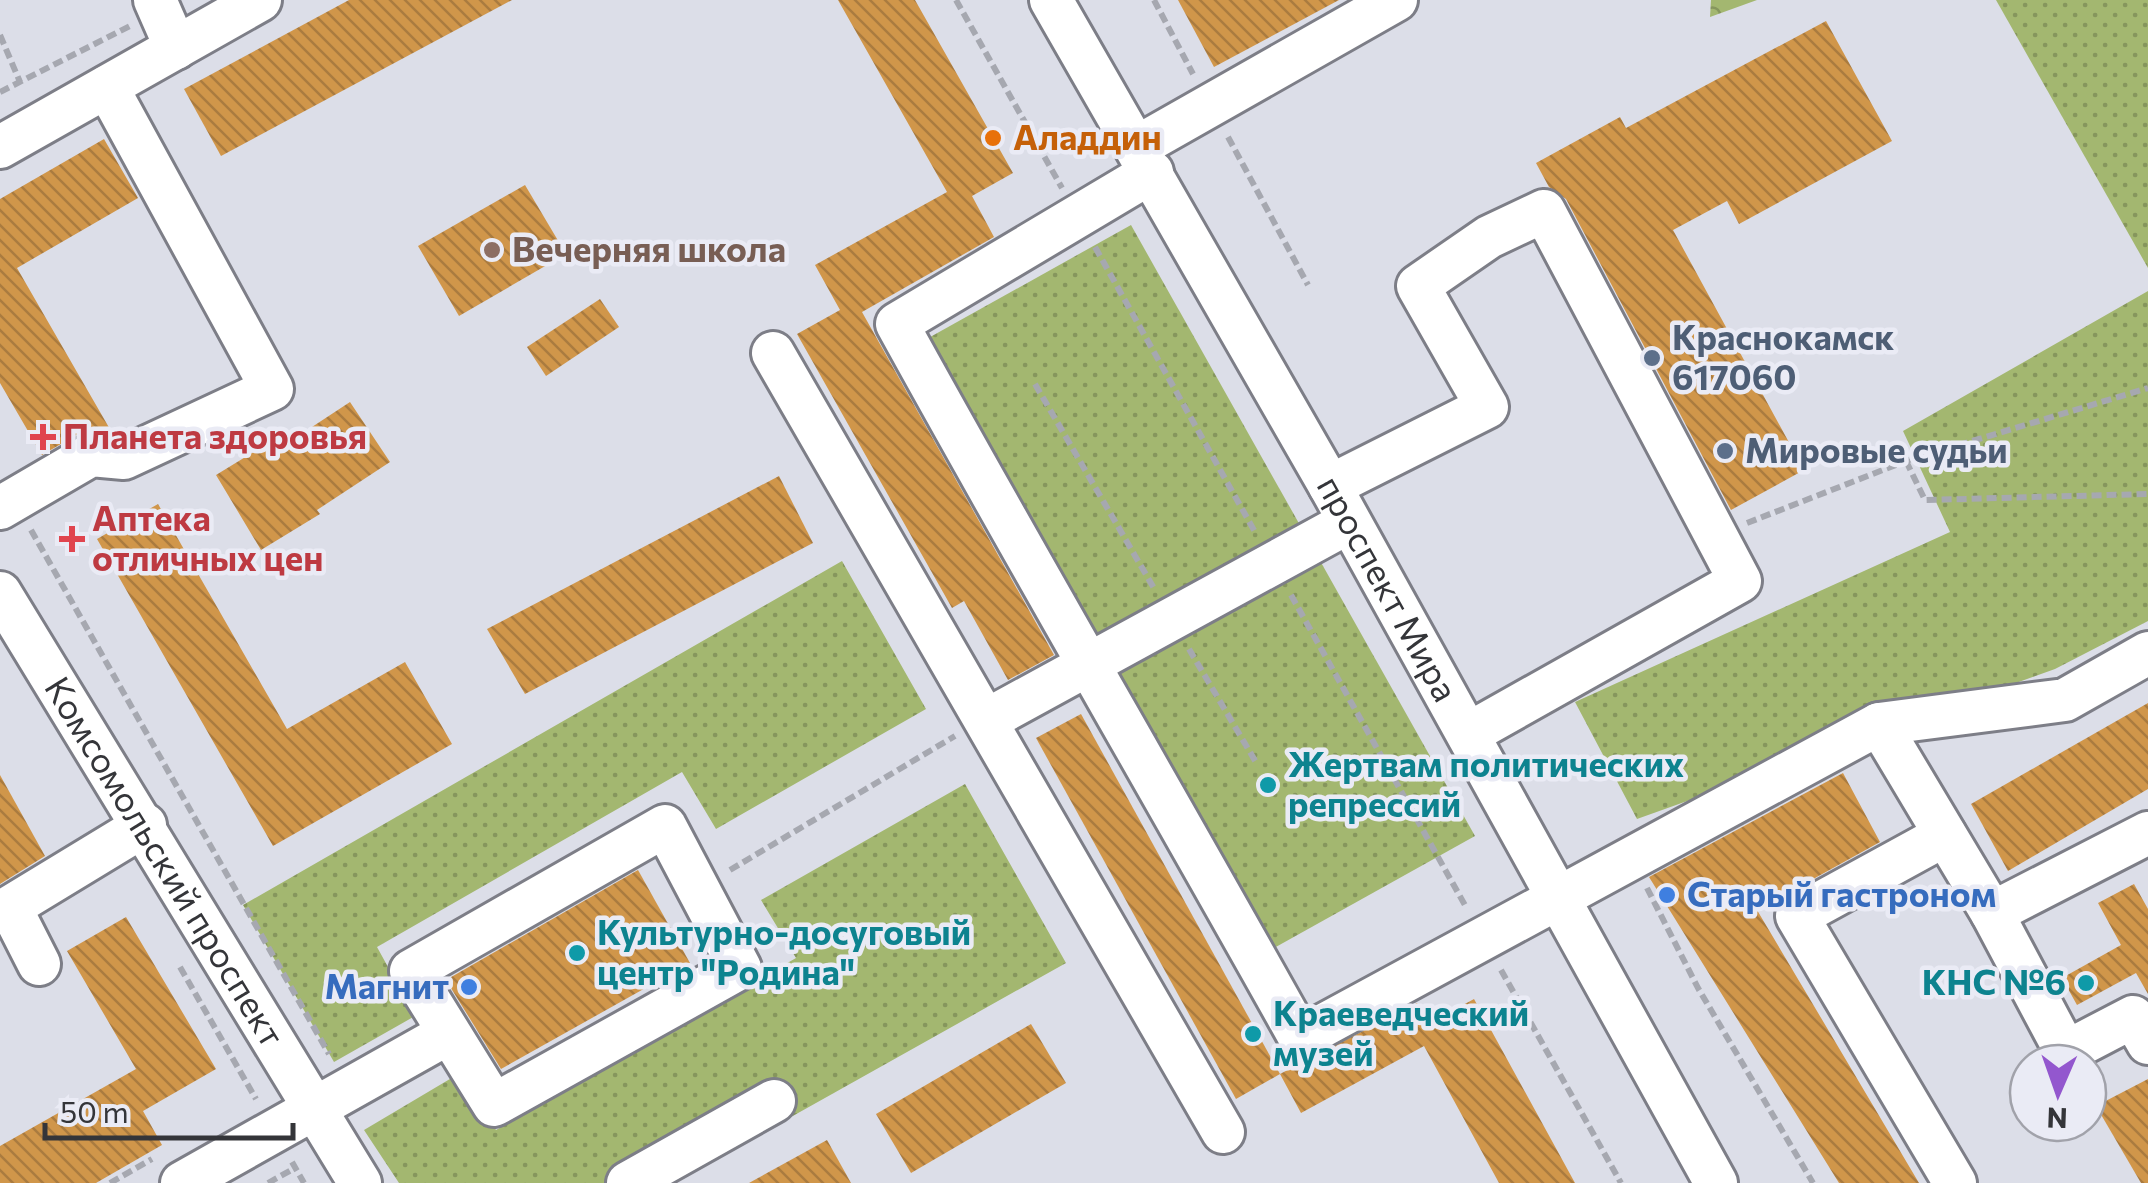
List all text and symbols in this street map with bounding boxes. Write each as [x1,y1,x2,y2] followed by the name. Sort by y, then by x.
[1013,114,1162,157] place label: Аладдин
[982,127,1004,149] marker: Аладдин
[512,226,786,269] place label: Вечерняя школа
[481,239,503,261] marker: Вечерняя школа
[1672,314,1894,397] place label: Краснокамск 617060
[1641,347,1663,369] marker: Краснокамск 617060
[63,413,367,456] place label: Планета здоровья
[32,426,54,448] marker: Планета здоровья
[1745,427,2008,470] place label: Мировые судьи
[1714,440,1736,462] marker: Мировые судьи
[1310,467,1469,708] street label: проспект Мира
[92,495,324,578] place label: Аптека отличных цен
[61,528,83,550] marker: Аптека отличных цен
[37,668,295,1053] street label: Комсомольский проспект
[1288,741,1684,824] place label: Жертвам политических репрессий
[1257,774,1279,796] marker: Жертвам политических репрессий
[1687,871,1996,914] place label: Старый гастроном
[1656,884,1678,906] marker: Старый гастроном
[597,909,971,992] place label: Культурно-досуговый центр "Родина"
[566,942,588,964] marker: Культурно-досуговый центр "Родина"
[1922,959,2066,1002] place label: КНС №6
[324,963,449,1006] place label: Магнит
[2075,972,2097,994] marker: КНС №6
[458,976,480,998] marker: Магнит
[1273,990,1529,1073] place label: Краеведческий музей
[1242,1023,1264,1045] marker: Краеведческий музей
[2008,1043,2108,1143] north arrow
[45,1078,292,1140] scale bar
[60,1092,129,1129] text: 50 m
[2046,1102,2068,1136] text: N

